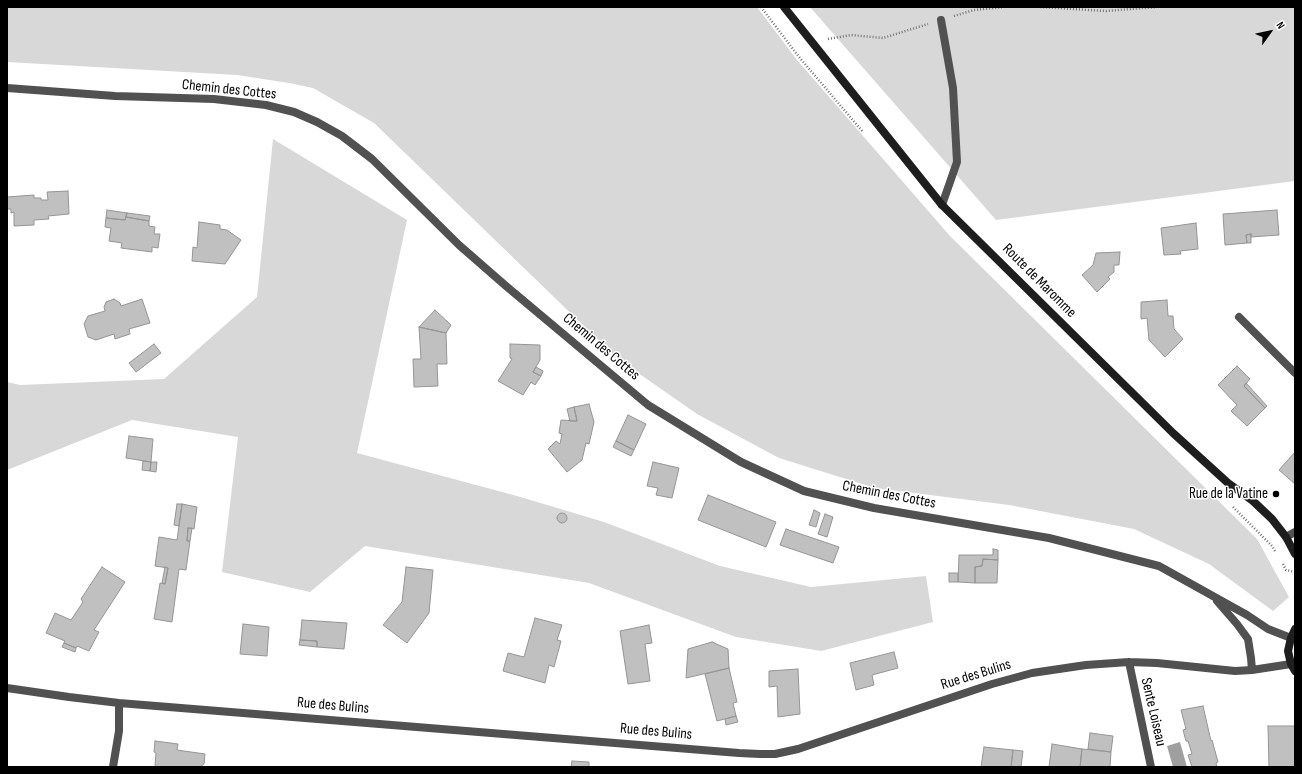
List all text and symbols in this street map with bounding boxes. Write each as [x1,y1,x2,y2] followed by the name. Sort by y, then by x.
[1250,12,1290,52] north arrow
[1273,19,1288,31] text: N
[181,76,277,104] street label: Chemin des Cottes
[998,240,1080,322] street label: Route de Maromme
[559,310,643,384] street label: Chemin des Cottes
[841,477,937,513] street label: Chemin des Cottes
[1189,485,1268,503] place label: Rue de la Vatine
[1271,489,1281,499] marker: Rue de la Vatine
[939,656,1013,694] street label: Rue des Bulins
[1136,676,1170,748] street label: Sente Loiseau
[296,694,370,718] street label: Rue des Bulins
[619,720,693,744] street label: Rue des Bulins

